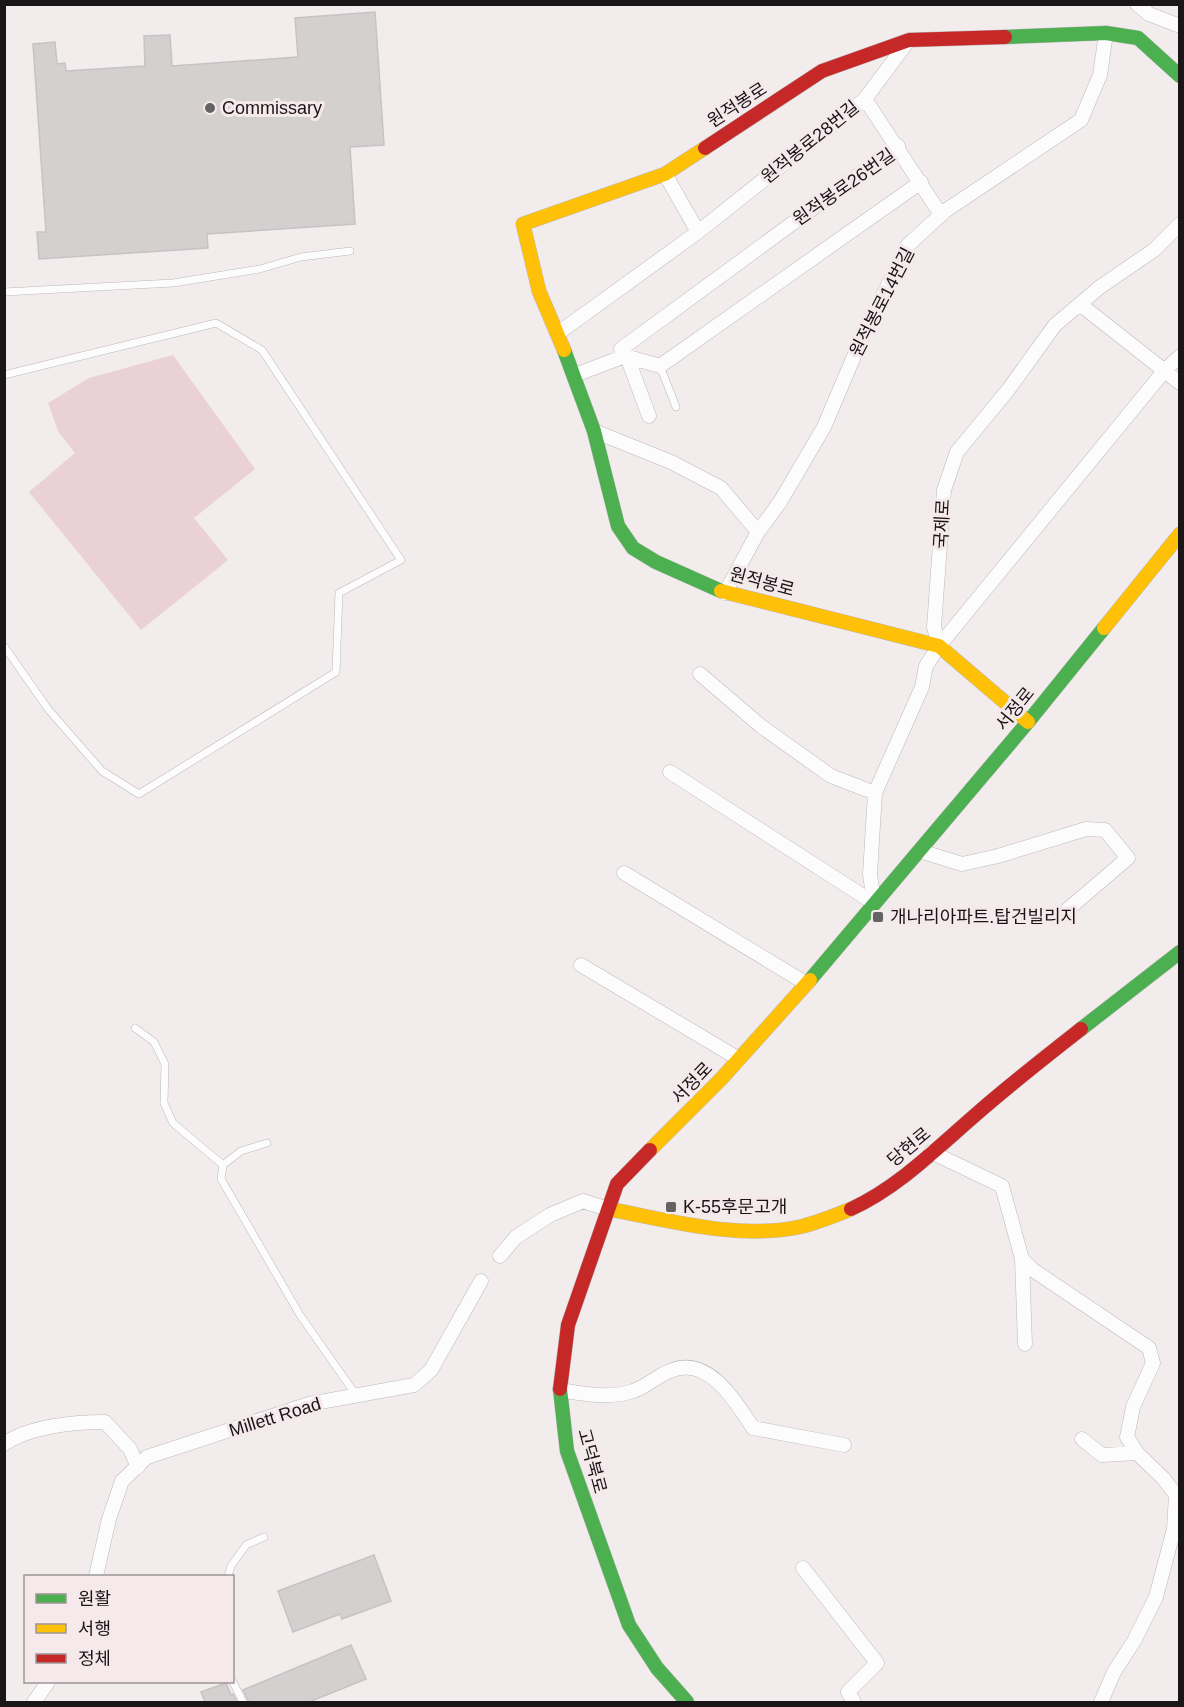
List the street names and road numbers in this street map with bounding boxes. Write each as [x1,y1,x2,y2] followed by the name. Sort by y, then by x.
[704,79,770,131] street label: 원적봉로
[757,97,863,187] street label: 원적봉로28번길
[789,145,899,229] street label: 원적봉로26번길
[846,244,918,360] street label: 원적봉로14번길
[931,499,953,549] street label: 국제로
[727,564,797,600] street label: 원적봉로
[992,683,1038,735] street label: 서정로
[668,1058,716,1108] street label: 서정로
[884,1123,934,1171] street label: 당현로
[227,1394,323,1440] street label: Millett Road
[574,1426,610,1496] street label: 고덕북로

